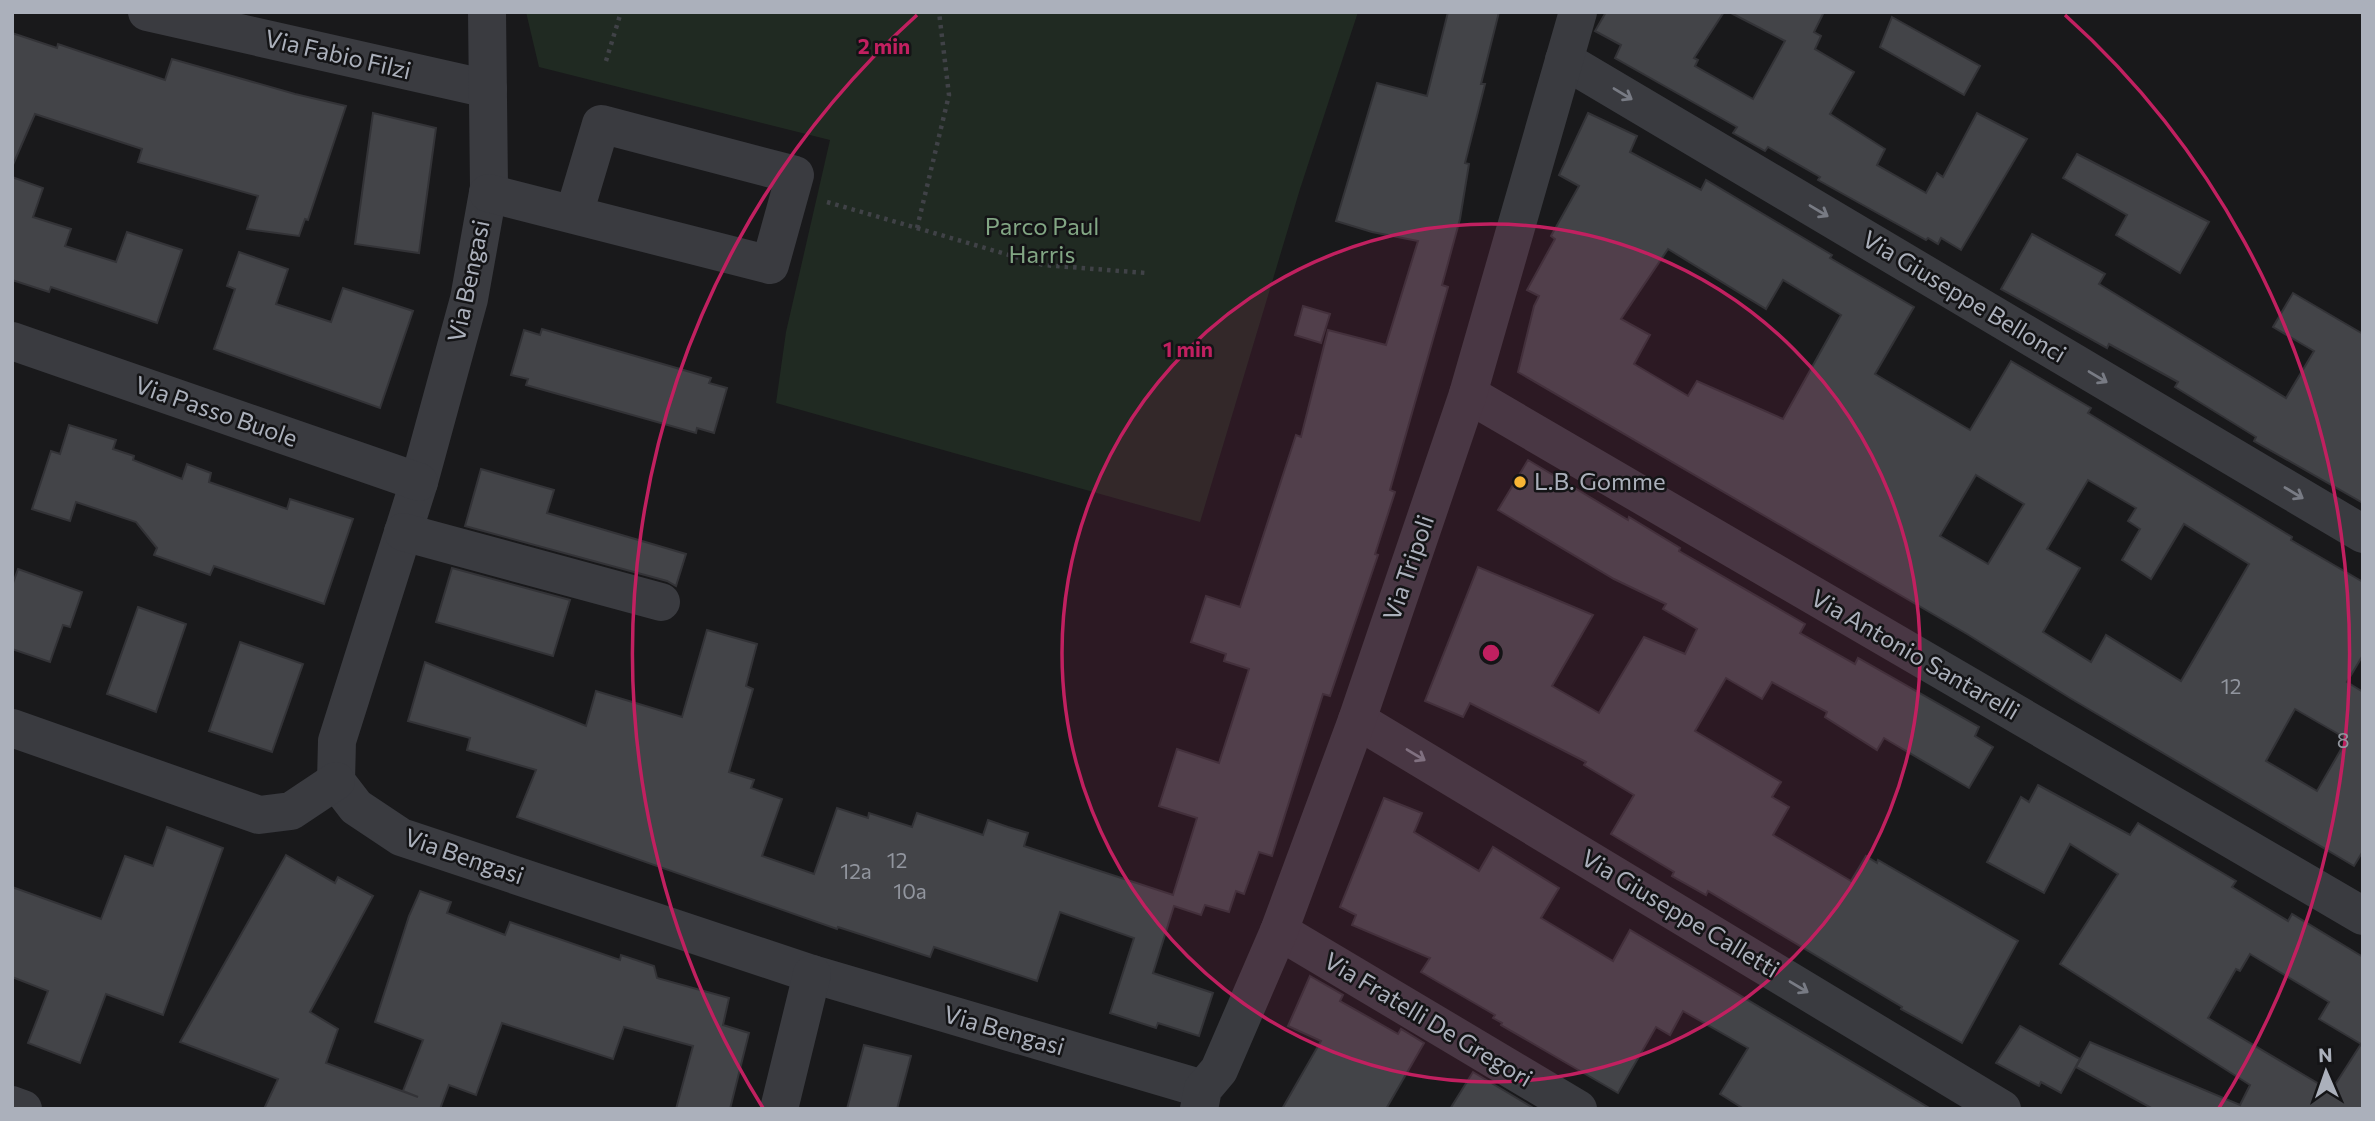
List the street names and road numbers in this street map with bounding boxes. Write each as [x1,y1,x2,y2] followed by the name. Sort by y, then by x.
[262,23,414,84] street label: Via Fabio Filzi
[440,217,495,344] street label: Via Bengasi
[1858,223,2072,368] street label: Via Giuseppe Bellonci
[131,369,302,452] street label: Via Passo Buole
[1376,511,1439,624] street label: Via Tripoli
[1806,582,2025,725] street label: Via Antonio Santarelli
[401,822,528,890] street label: Via Bengasi
[1577,842,1785,983] street label: Via Giuseppe Calletti
[1319,945,1538,1092] street label: Via Fratelli De Gregori
[941,999,1068,1061] street label: Via Bengasi

